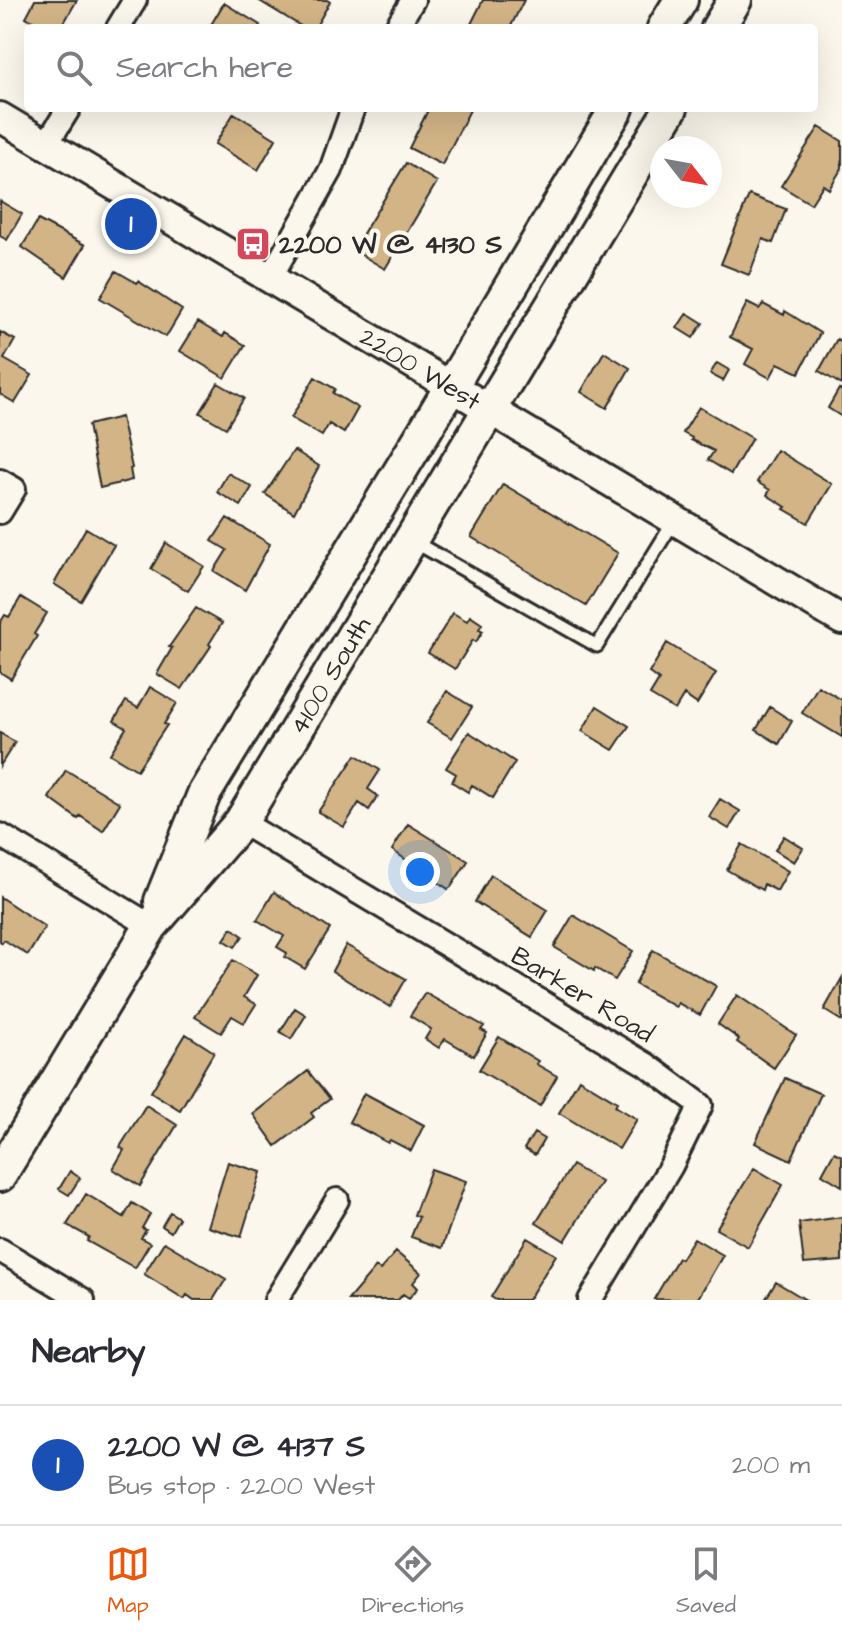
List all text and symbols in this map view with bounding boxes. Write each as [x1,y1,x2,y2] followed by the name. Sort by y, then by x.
[24,24,818,112] search box
[52,46,96,90] icon: search
[116,47,293,89] text: Search here
[650,136,722,208] north arrow
[105,194,157,254] pin: 1
[234,225,272,263] bus stop icon: 2200 W @ 4130 S
[278,227,502,263] place label: 2200 W @ 4130 S
[353,319,488,420] street label: 2200 West
[281,610,380,742] street label: 4100 South
[400,852,440,892] your location
[504,938,661,1052] street label: Barker Road
[32,1328,146,1376] text: Nearby
[108,1426,365,1468] text: 2200 W @ 4137 S
[56,1447,60,1483] text: 1
[732,1447,810,1483] text: 200 m
[108,1468,375,1504] text: Bus stop · 2200 West
[106,1542,150,1621] tab: Map
[362,1542,464,1621] tab: Directions
[676,1542,736,1621] tab: Saved

